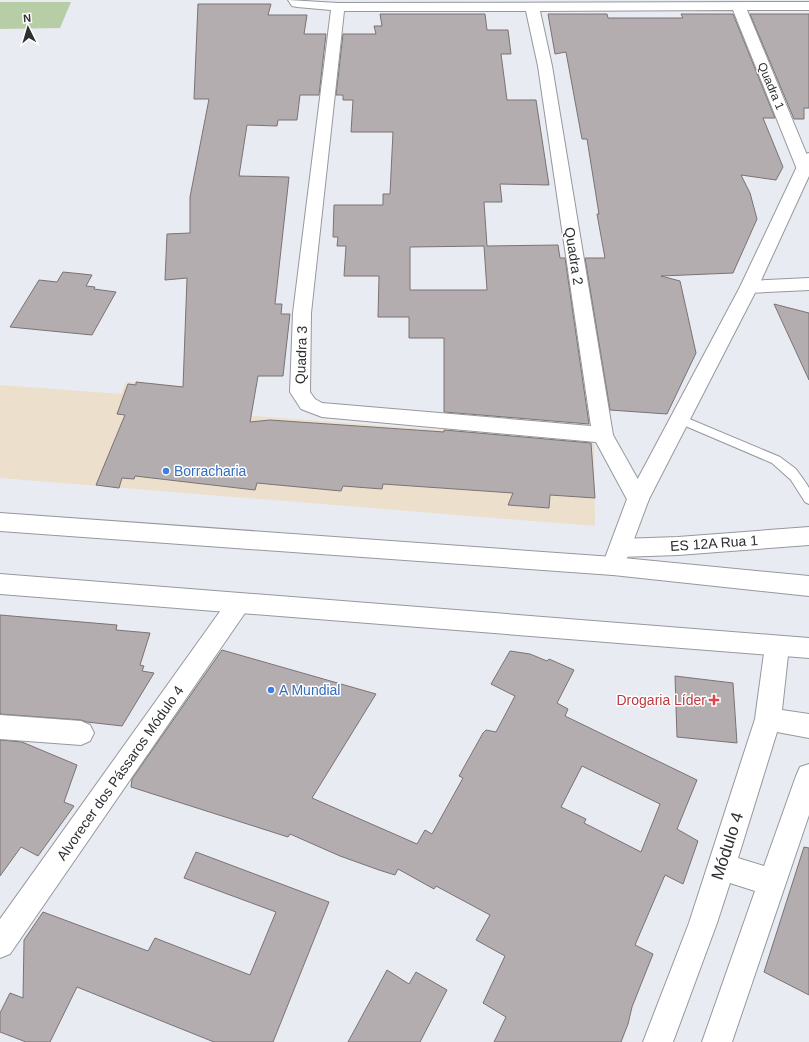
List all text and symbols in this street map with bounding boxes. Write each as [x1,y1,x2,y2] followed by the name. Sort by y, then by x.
[8,8,48,48] north arrow
[23,12,32,24] text: N
[755,60,787,112] street label: Quadra 1
[562,226,587,286] street label: Quadra 2
[292,325,310,384] street label: Quadra 3
[174,463,247,479] place label: Borracharia
[161,466,171,476] marker: Borracharia
[670,532,759,554] street label: ES 12A Rua 1
[279,682,340,698] place label: A Mundial
[53,683,187,863] street label: Alvorecer dos Pássaros Módulo 4
[266,685,276,695] marker: A Mundial
[617,692,706,708] place label: Drogaria Líder
[709,695,719,705] marker: Drogaria Líder
[708,810,747,882] street label: Módulo 4

